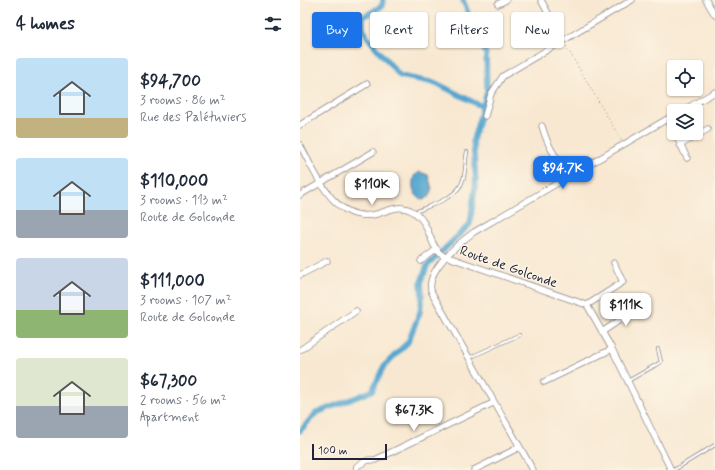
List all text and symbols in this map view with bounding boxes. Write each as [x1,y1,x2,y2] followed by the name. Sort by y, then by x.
[312,12,362,48] chip: Buy
[370,12,428,48] chip: Rent
[436,12,503,48] chip: Filters
[511,12,564,48] chip: New
[16,13,75,35] text: 4 homes
[262,13,284,35] icon: filters
[667,60,703,140] map controls
[667,60,703,96] button: locate
[140,70,201,92] text: $94,700
[48,74,96,122] icon: home
[140,92,226,109] text: 3 rooms · 86 m²
[667,104,703,140] button: layers
[140,109,246,126] text: Rue des Palétuviers
[530,156,596,190] pin: $94.7K
[542,160,584,177] text: $94.7K
[140,170,208,192] text: $110,000
[344,172,400,206] pin: $110K
[48,174,96,222] icon: home
[354,176,390,193] text: $110K
[140,192,228,209] text: 3 rooms · 113 m²
[140,209,235,226] text: Route de Golconde
[457,242,560,292] street label: Route de Golconde
[140,270,205,292] text: $111,000
[48,274,96,322] icon: home
[140,292,232,309] text: 3 rooms · 107 m²
[598,293,654,327] pin: $111K
[609,297,643,314] text: $111K
[140,309,235,326] text: Route de Golconde
[140,370,197,392] text: $67,300
[48,374,96,422] icon: home
[140,392,227,409] text: 2 rooms · 56 m²
[381,398,447,432] pin: $67.3K
[395,402,433,419] text: $67.3K
[140,409,199,426] text: Apartment
[312,442,387,461] scale bar
[318,444,348,458] text: 100 m

